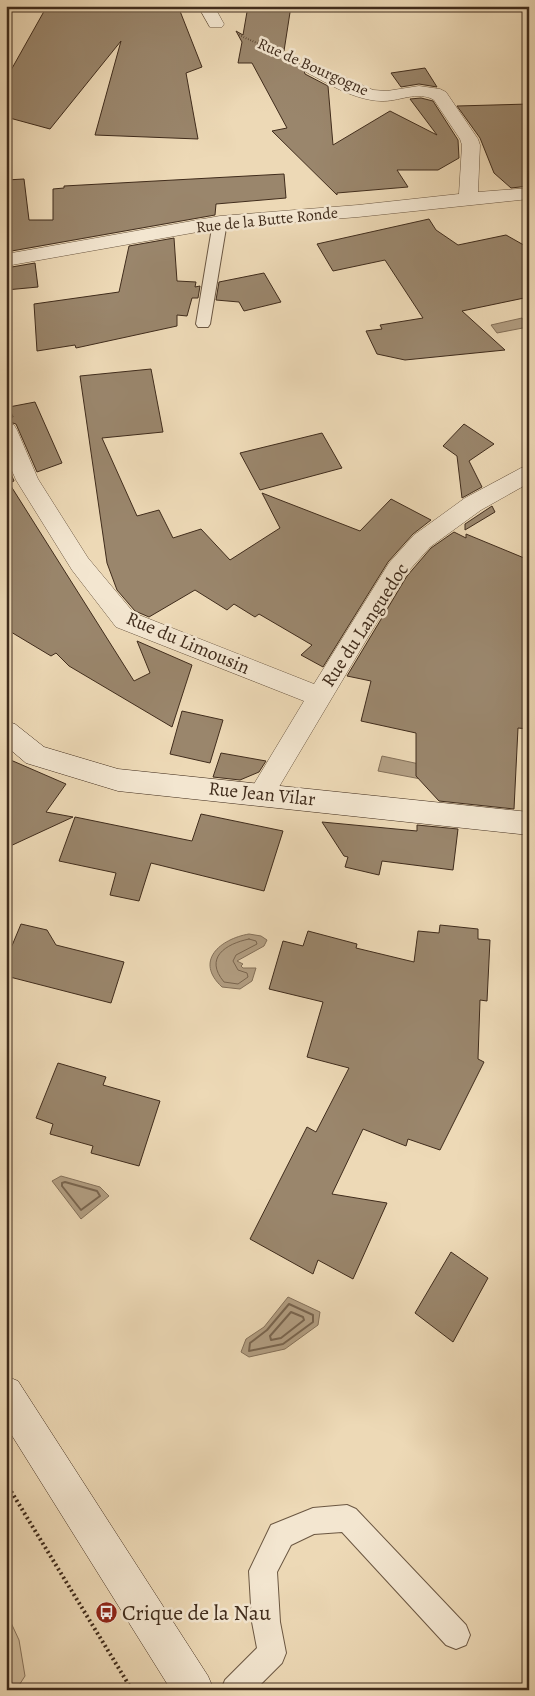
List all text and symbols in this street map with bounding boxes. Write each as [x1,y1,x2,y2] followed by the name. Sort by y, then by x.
[254,33,372,101] street label: Rue de Bourgogne
[195,202,339,238] street label: Rue de la Butte Ronde
[315,558,415,692] street label: Rue du Languedoc
[122,605,254,681] street label: Rue du Limousin
[207,775,317,813] street label: Rue Jean Vilar
[122,1598,271,1628] place label: Crique de la Nau
[94,1601,118,1625] bus stop icon: Crique de la Nau

